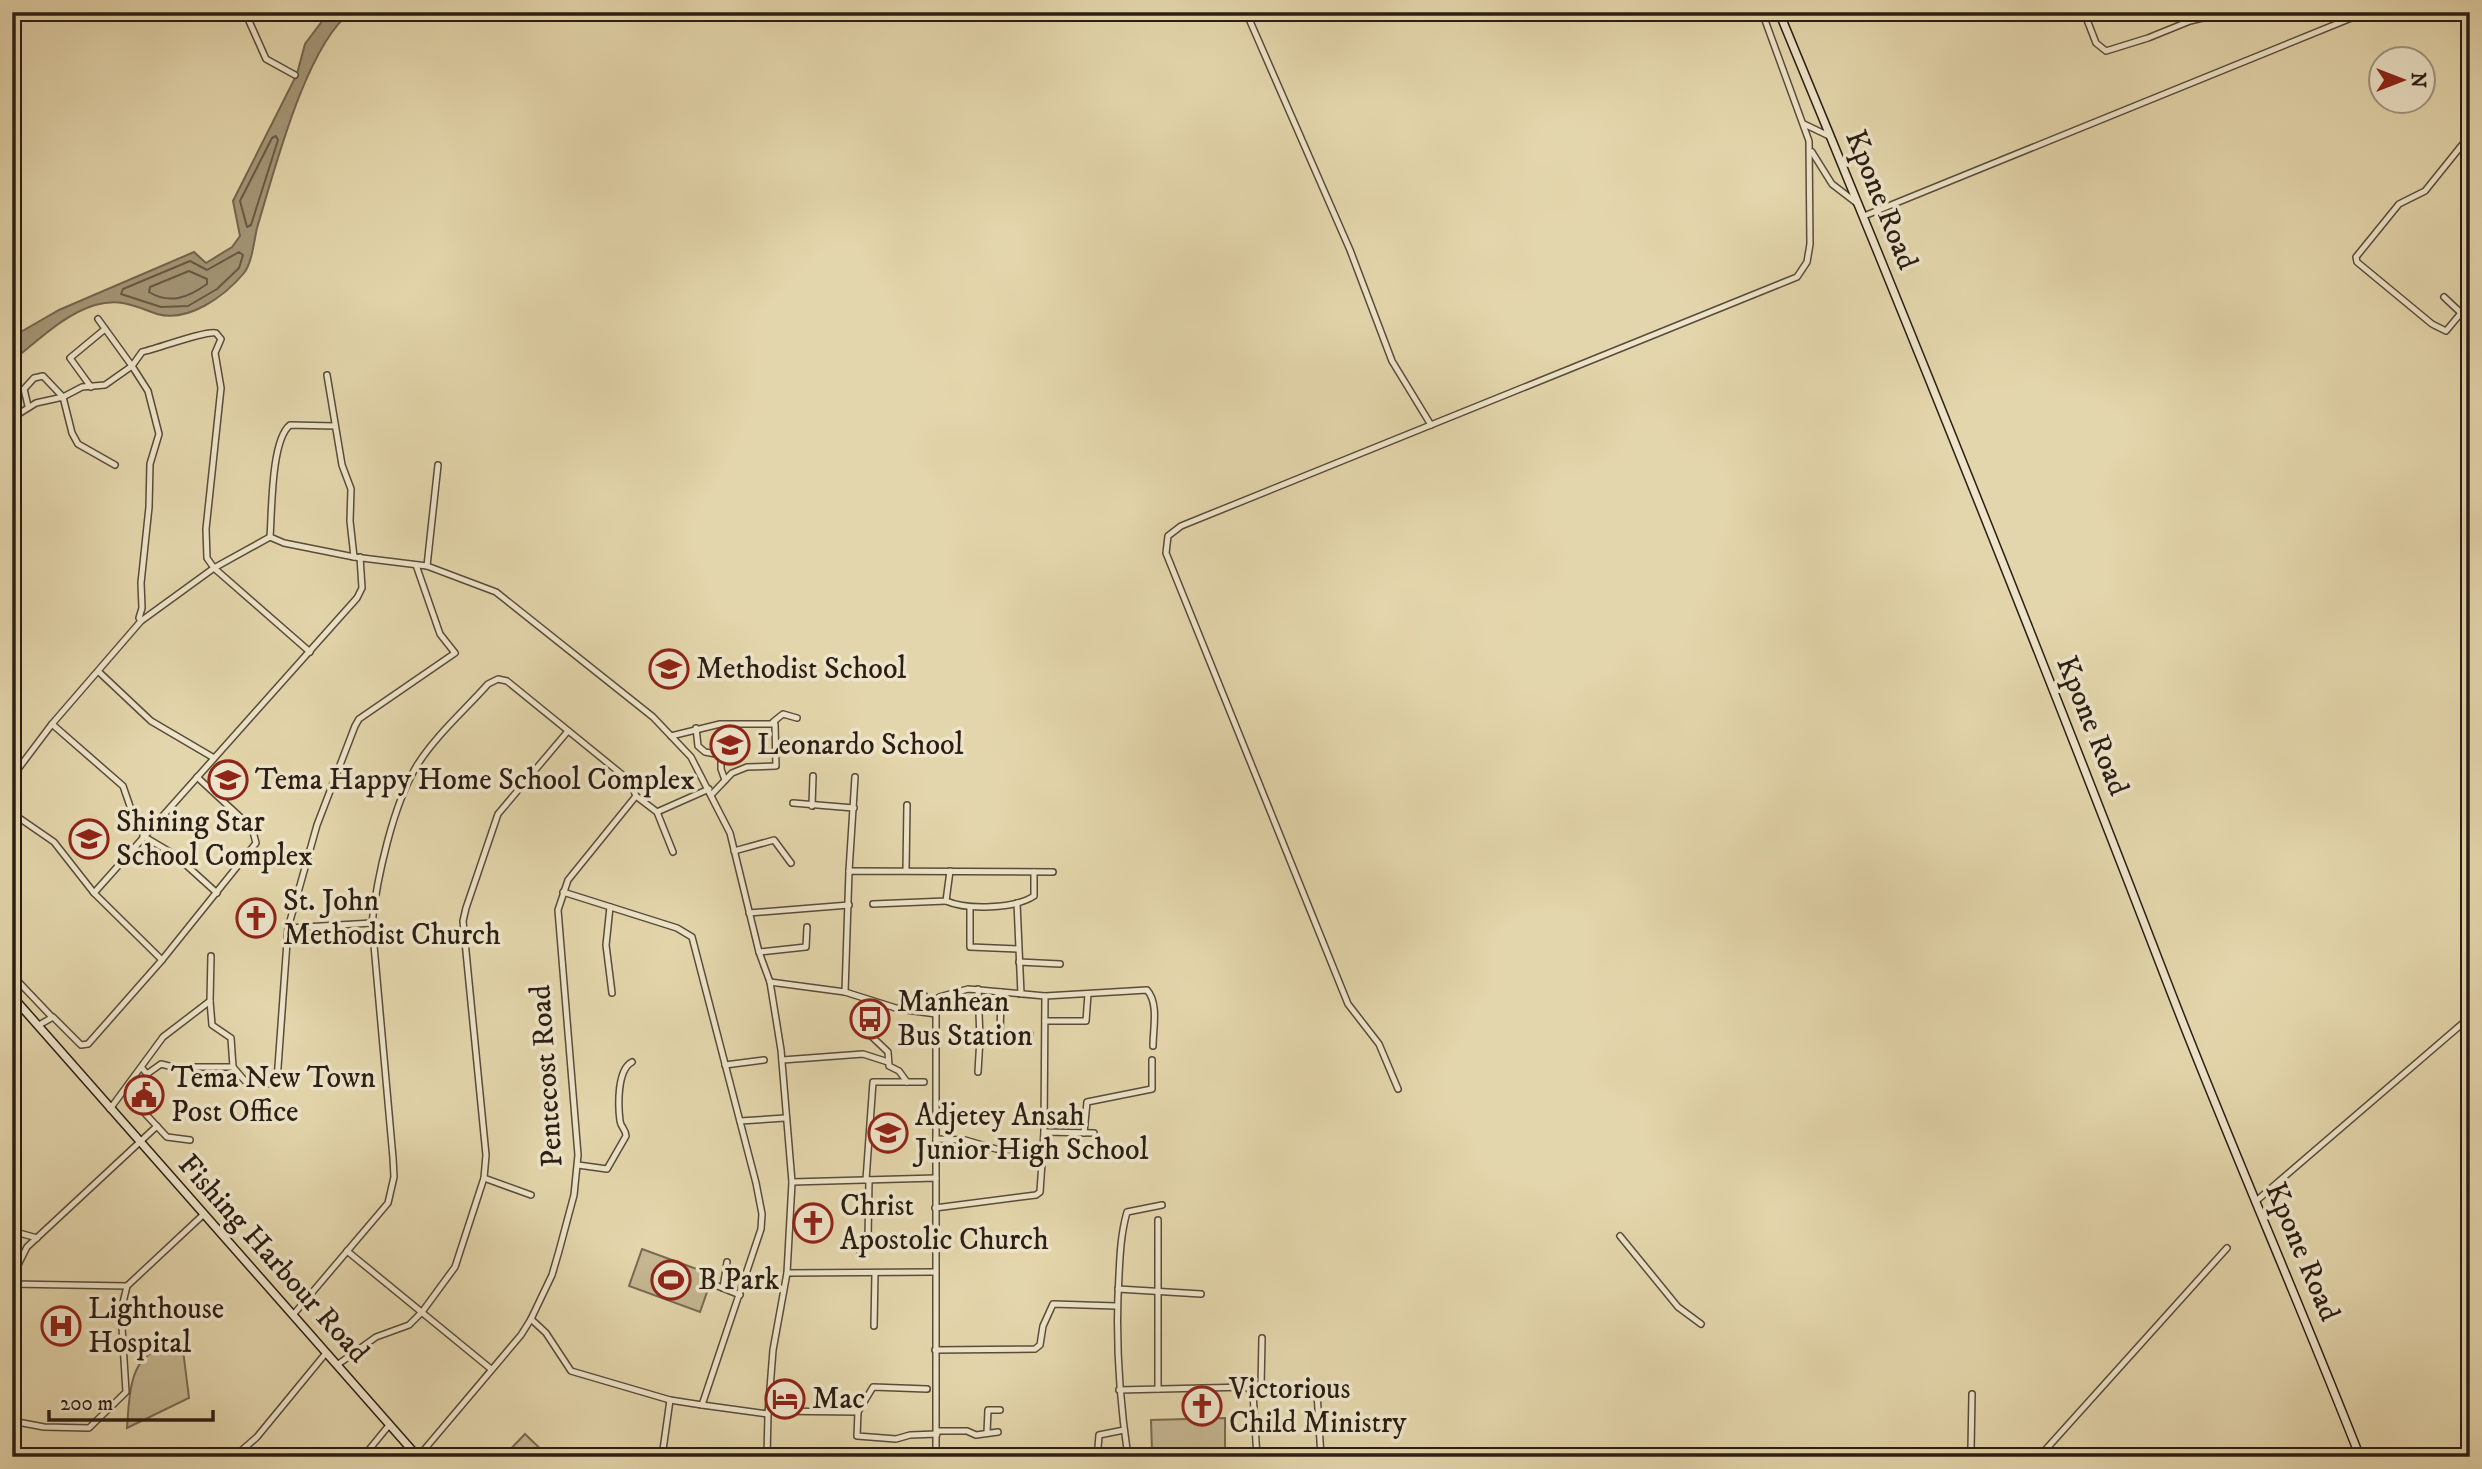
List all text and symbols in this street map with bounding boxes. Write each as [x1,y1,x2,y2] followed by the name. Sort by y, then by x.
[2366,46,2436,116] north arrow
[2406,72,2429,88] text: N
[1836,125,1926,275] street label: Kpone Road
[648,648,690,690] school or university icon: Methodist School
[696,651,906,688] place label: Methodist School
[2047,651,2137,801] street label: Kpone Road
[709,724,751,766] school or university icon: Leonardo School
[757,727,963,764] place label: Leonardo School
[207,759,249,801] school or university icon: Tema Happy Home School Complex
[255,762,695,799] place label: Tema Happy Home School Complex
[116,804,313,875] place label: Shining Star School Complex
[68,818,110,860] school or university icon: Shining Star School Complex
[283,883,501,954] place label: St. John Methodist Church
[235,897,277,939] church icon: St. John Methodist Church
[522,984,572,1168] street label: Pentecost Road
[897,984,1033,1055] place label: Manhean Bus Station
[849,998,891,1040] bus stop icon: Manhean Bus Station
[171,1060,376,1131] place label: Tema New Town Post Office
[123,1074,165,1116] public building icon: Tema New Town Post Office
[912,1098,1148,1169] place label: Adjetey Ansah Junior High School
[867,1112,909,1154] school or university icon: Adjetey Ansah Junior High School
[169,1147,377,1371] street label: Fishing Harbour Road
[2256,1177,2348,1327] street label: Kpone Road
[840,1188,1049,1259] place label: Christ Apostolic Church
[792,1202,834,1244] church icon: Christ Apostolic Church
[650,1259,692,1301] sports icon: B Park
[698,1262,780,1299] place label: B Park
[88,1291,224,1362] place label: Lighthouse Hospital
[40,1305,82,1347] hospital icon: Lighthouse Hospital
[1228,1371,1407,1442] place label: Victorious Child Ministry
[49,1378,214,1422] scale bar
[764,1378,806,1420] hotel icon: Mac
[812,1381,865,1418] place label: Mac
[1181,1385,1223,1427] church icon: Victorious Child Ministry
[60,1391,113,1417] text: 200 m

